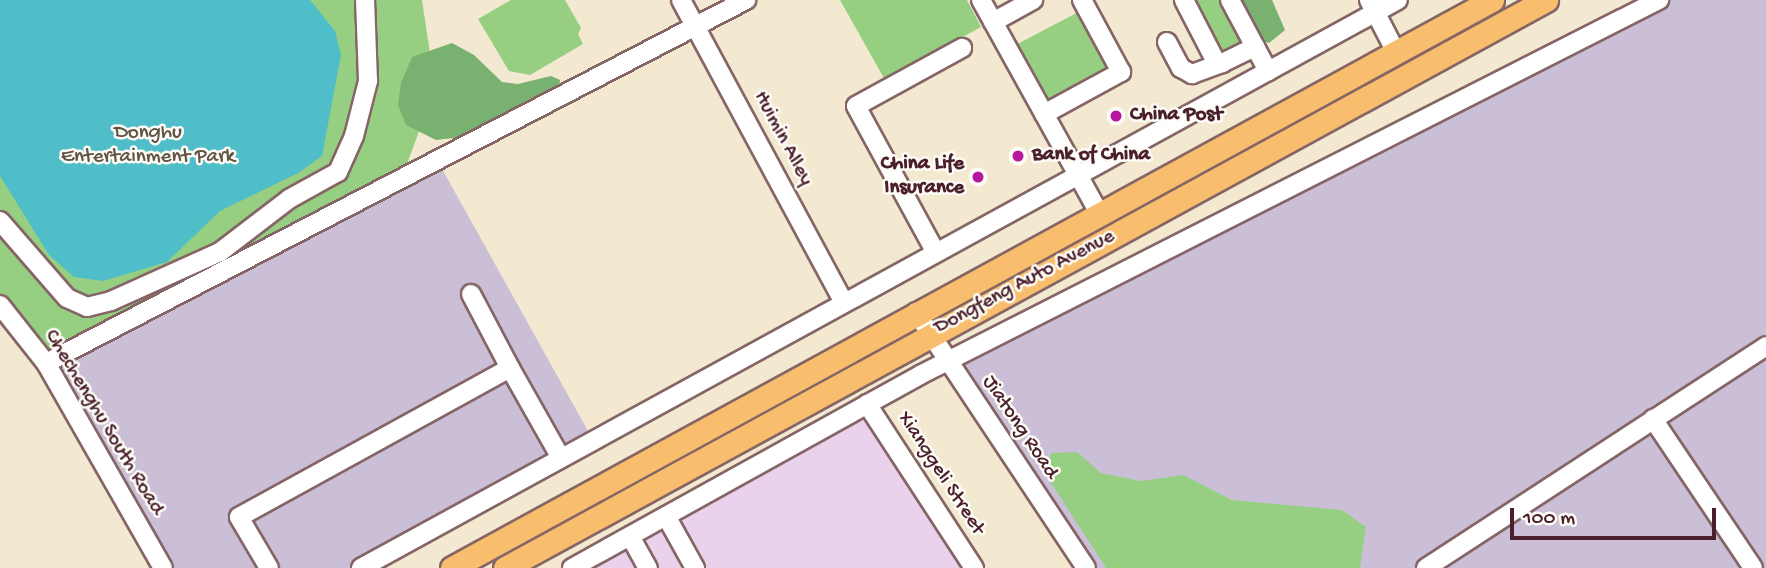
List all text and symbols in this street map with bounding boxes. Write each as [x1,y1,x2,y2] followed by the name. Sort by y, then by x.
[747,87,817,191] street label: Huimin Alley
[1130,103,1223,129] place label: China Post
[1108,108,1124,124] marker: China Post
[61,121,235,171] park label: Donghu Entertainment Park
[1032,143,1150,169] place label: Bank of China
[1010,148,1026,164] marker: Bank of China
[881,152,964,202] place label: China Life Insurance
[970,169,986,185] marker: China Life Insurance
[931,225,1119,341] street label: Dongfeng Auto Avenue
[38,326,168,520] street label: Chechenghu South Road
[975,371,1063,485] street label: Jiatong Road
[891,408,989,540] street label: Xianggeli Street
[1514,494,1720,538] scale bar
[1523,507,1575,532] text: 100 m

